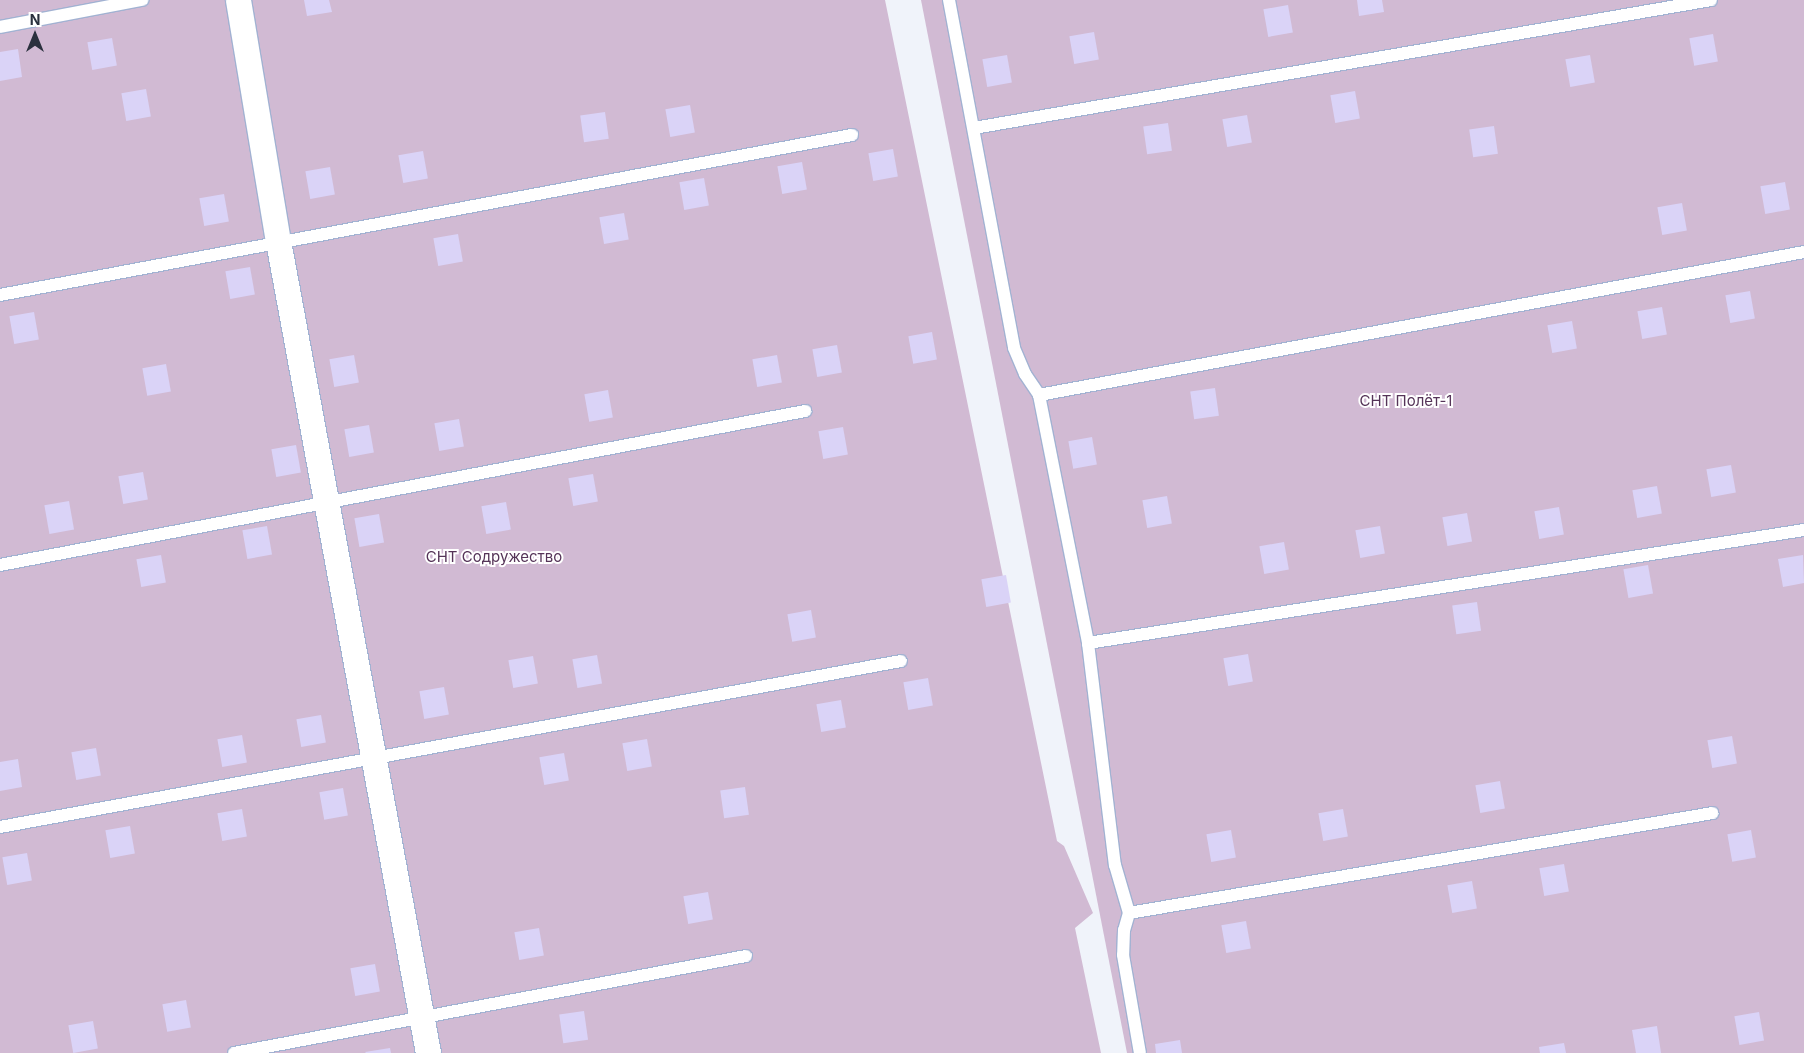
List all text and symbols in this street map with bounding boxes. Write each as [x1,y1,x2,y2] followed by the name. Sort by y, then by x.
[10,10,60,60] north arrow
[30,11,40,28] text: N
[1360,392,1452,410] park label: СНТ Полёт-1
[426,548,562,566] park label: СНТ Содружество

